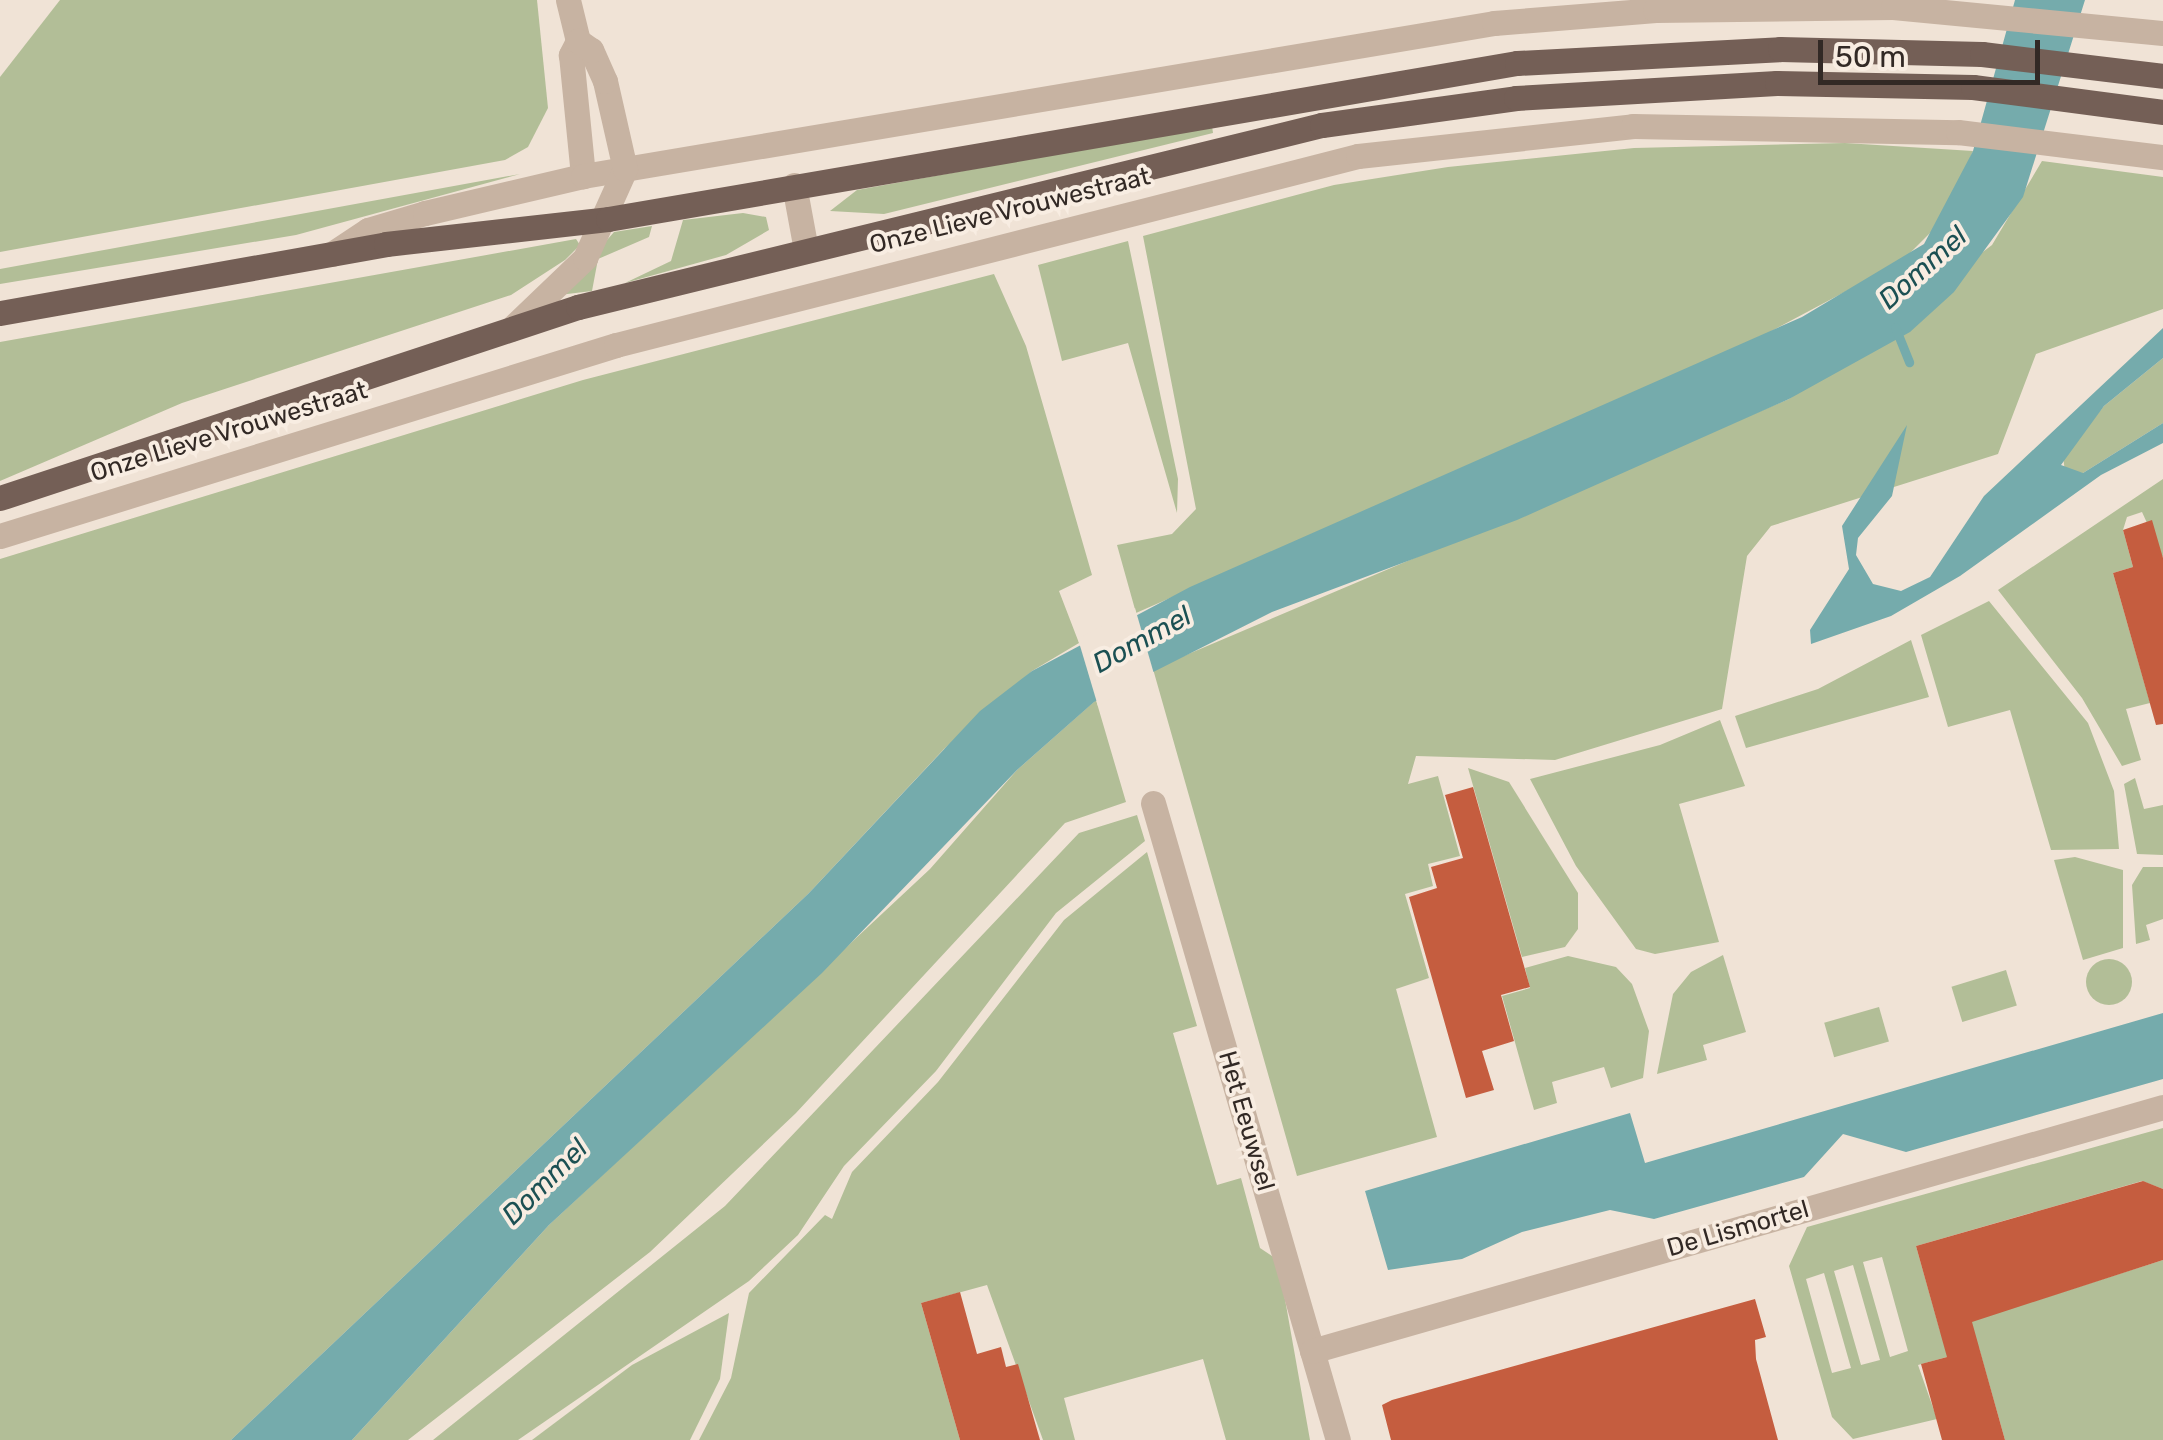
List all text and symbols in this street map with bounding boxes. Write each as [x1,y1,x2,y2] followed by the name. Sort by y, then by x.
[1823,20,2046,82] scale bar
[1835,39,1906,75] text: 50 m
[866,162,1154,260] street label: Onze Lieve Vrouwestraat
[1872,220,1974,316] water label: Dommel
[87,375,371,489] street label: Onze Lieve Vrouwestraat
[1087,599,1197,681] water label: Dommel
[1212,1048,1280,1194] street label: Het Eeuwsel
[495,1132,595,1232] water label: Dommel
[1664,1194,1812,1264] street label: De Lismortel

